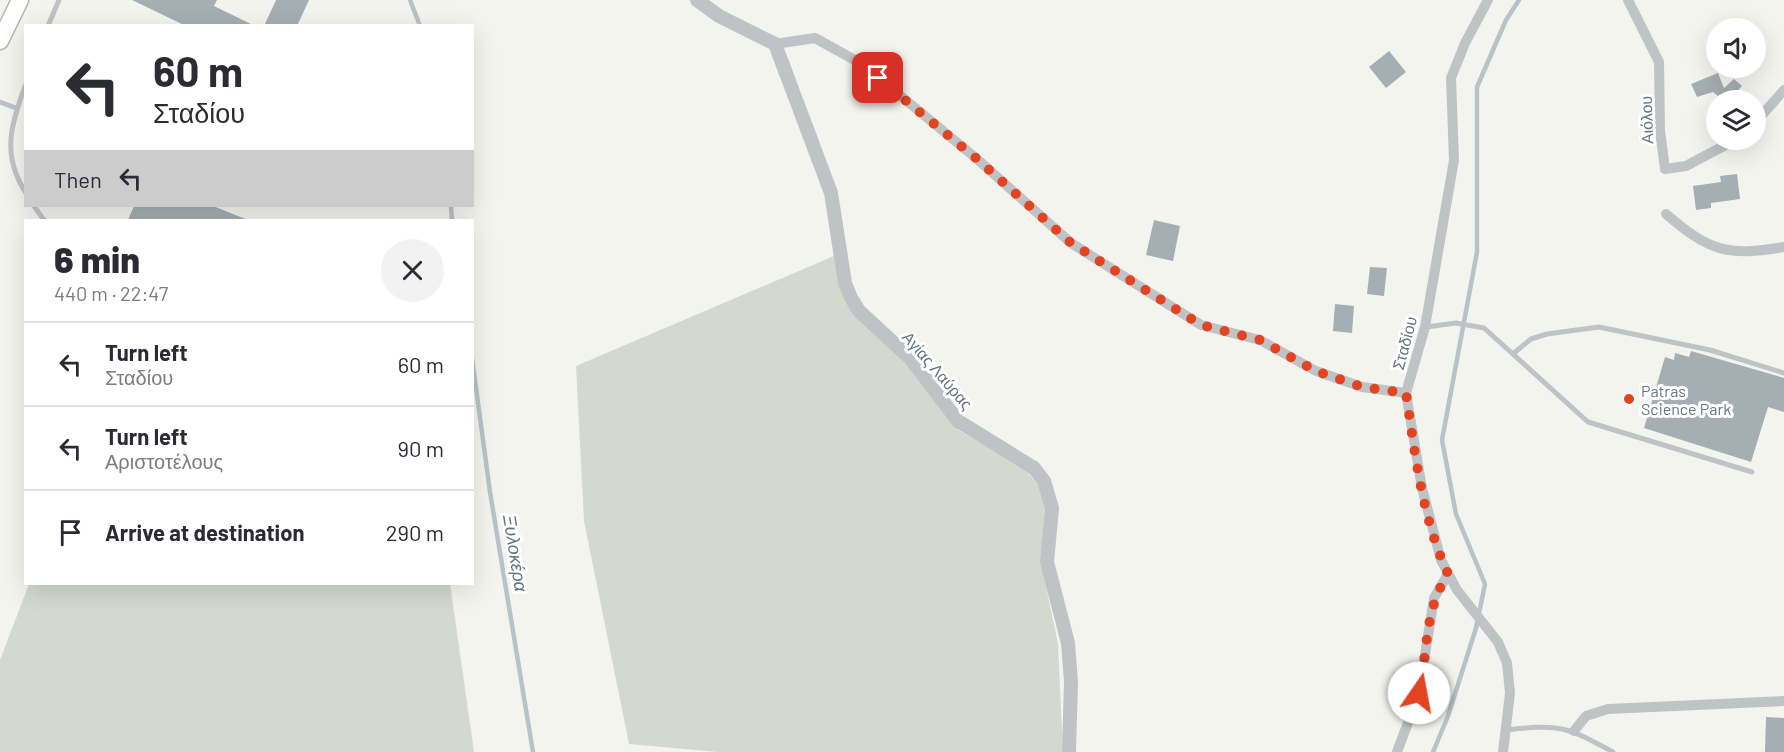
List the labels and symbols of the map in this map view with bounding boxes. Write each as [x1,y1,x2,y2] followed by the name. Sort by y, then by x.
[852,52,903,103] pin
[1636,96,1656,144] street label: Αιόλου
[1388,314,1420,372] street label: Σταδίου
[899,327,977,413] street label: Αγίας Λαύρας
[1641,381,1731,418] place label: Patras Science Park
[1622,392,1636,406] marker: Patras Science Park
[499,512,533,594] water label: Ξυλοκέρα
[1387,661,1451,725] position arrow

